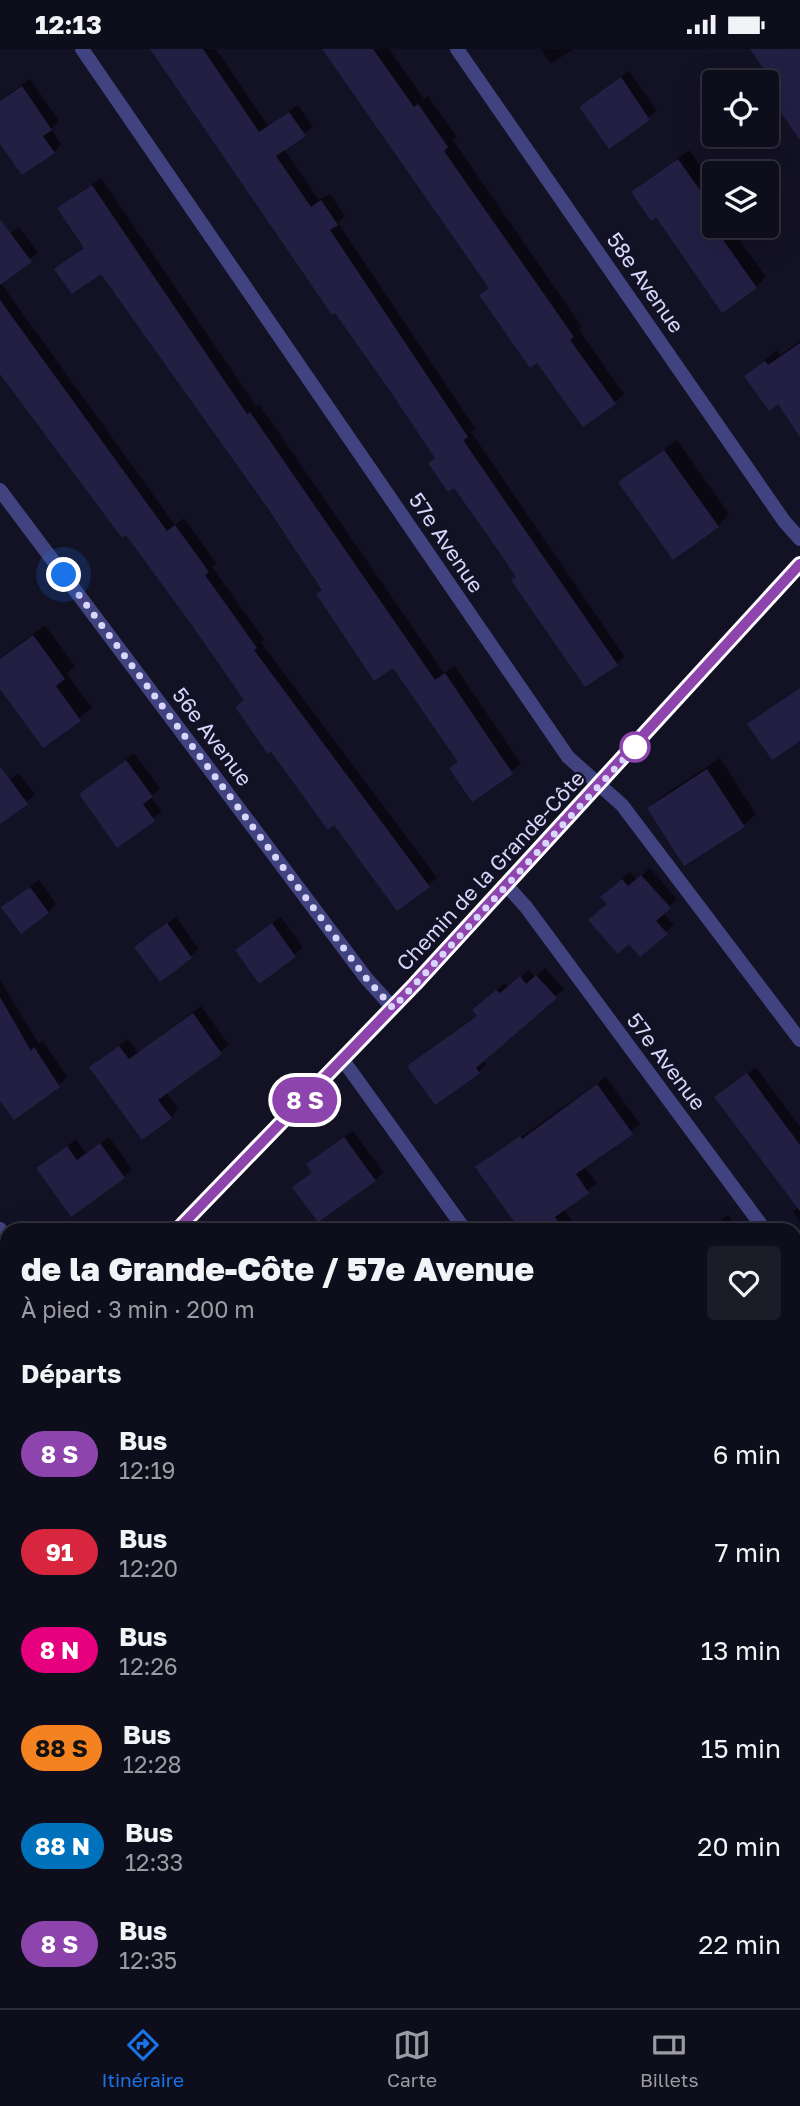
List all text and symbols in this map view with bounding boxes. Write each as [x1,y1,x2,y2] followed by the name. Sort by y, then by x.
[35,9,102,40] text: 12:13
[702,70,779,238] map controls
[702,70,779,147] button: locate
[702,161,779,238] button: layers
[602,227,690,338] street label: 58e Avenue
[404,488,490,597] street label: 57e Avenue
[46,557,81,592] your location
[167,682,258,791] street label: 56e Avenue
[620,732,650,762] unlabelled marker
[391,765,590,976] street label: Chemin de la Grande-Côte
[622,1008,712,1115] street label: 57e Avenue
[265,1077,345,1123] line badge: 8 S
[286,1085,324,1114] text: 8 S
[707,1246,781,1320] button: heart
[21,1249,534,1288] text: de la Grande-Côte / 57e Avenue
[21,1295,255,1323] text: À pied · 3 min · 200 m
[21,1358,122,1389] text: Départs
[119,1425,167,1456] text: Bus
[41,1439,78,1468] text: 8 S
[713,1439,781,1470] text: 6 min
[119,1456,175,1484] text: 12:19
[119,1523,167,1554] text: Bus
[46,1537,73,1566] text: 91
[715,1537,781,1568] text: 7 min
[119,1554,178,1582] text: 12:20
[119,1621,167,1652] text: Bus
[40,1635,79,1664] text: 8 N
[701,1635,781,1666] text: 13 min
[119,1652,178,1680] text: 12:26
[123,1719,171,1750] text: Bus
[35,1733,88,1762] text: 88 S
[701,1733,781,1764] text: 15 min
[123,1750,182,1778] text: 12:28
[125,1817,173,1848] text: Bus
[35,1831,90,1860] text: 88 N
[697,1831,781,1862] text: 20 min
[125,1848,183,1876] text: 12:33
[119,1915,167,1946] text: Bus
[41,1929,78,1958] text: 8 S
[698,1929,781,1960] text: 22 min
[119,1946,177,1974] text: 12:35
[101,2026,184,2091] tab: Itinéraire
[387,2026,437,2091] tab: Carte
[640,2026,699,2091] tab: Billets

